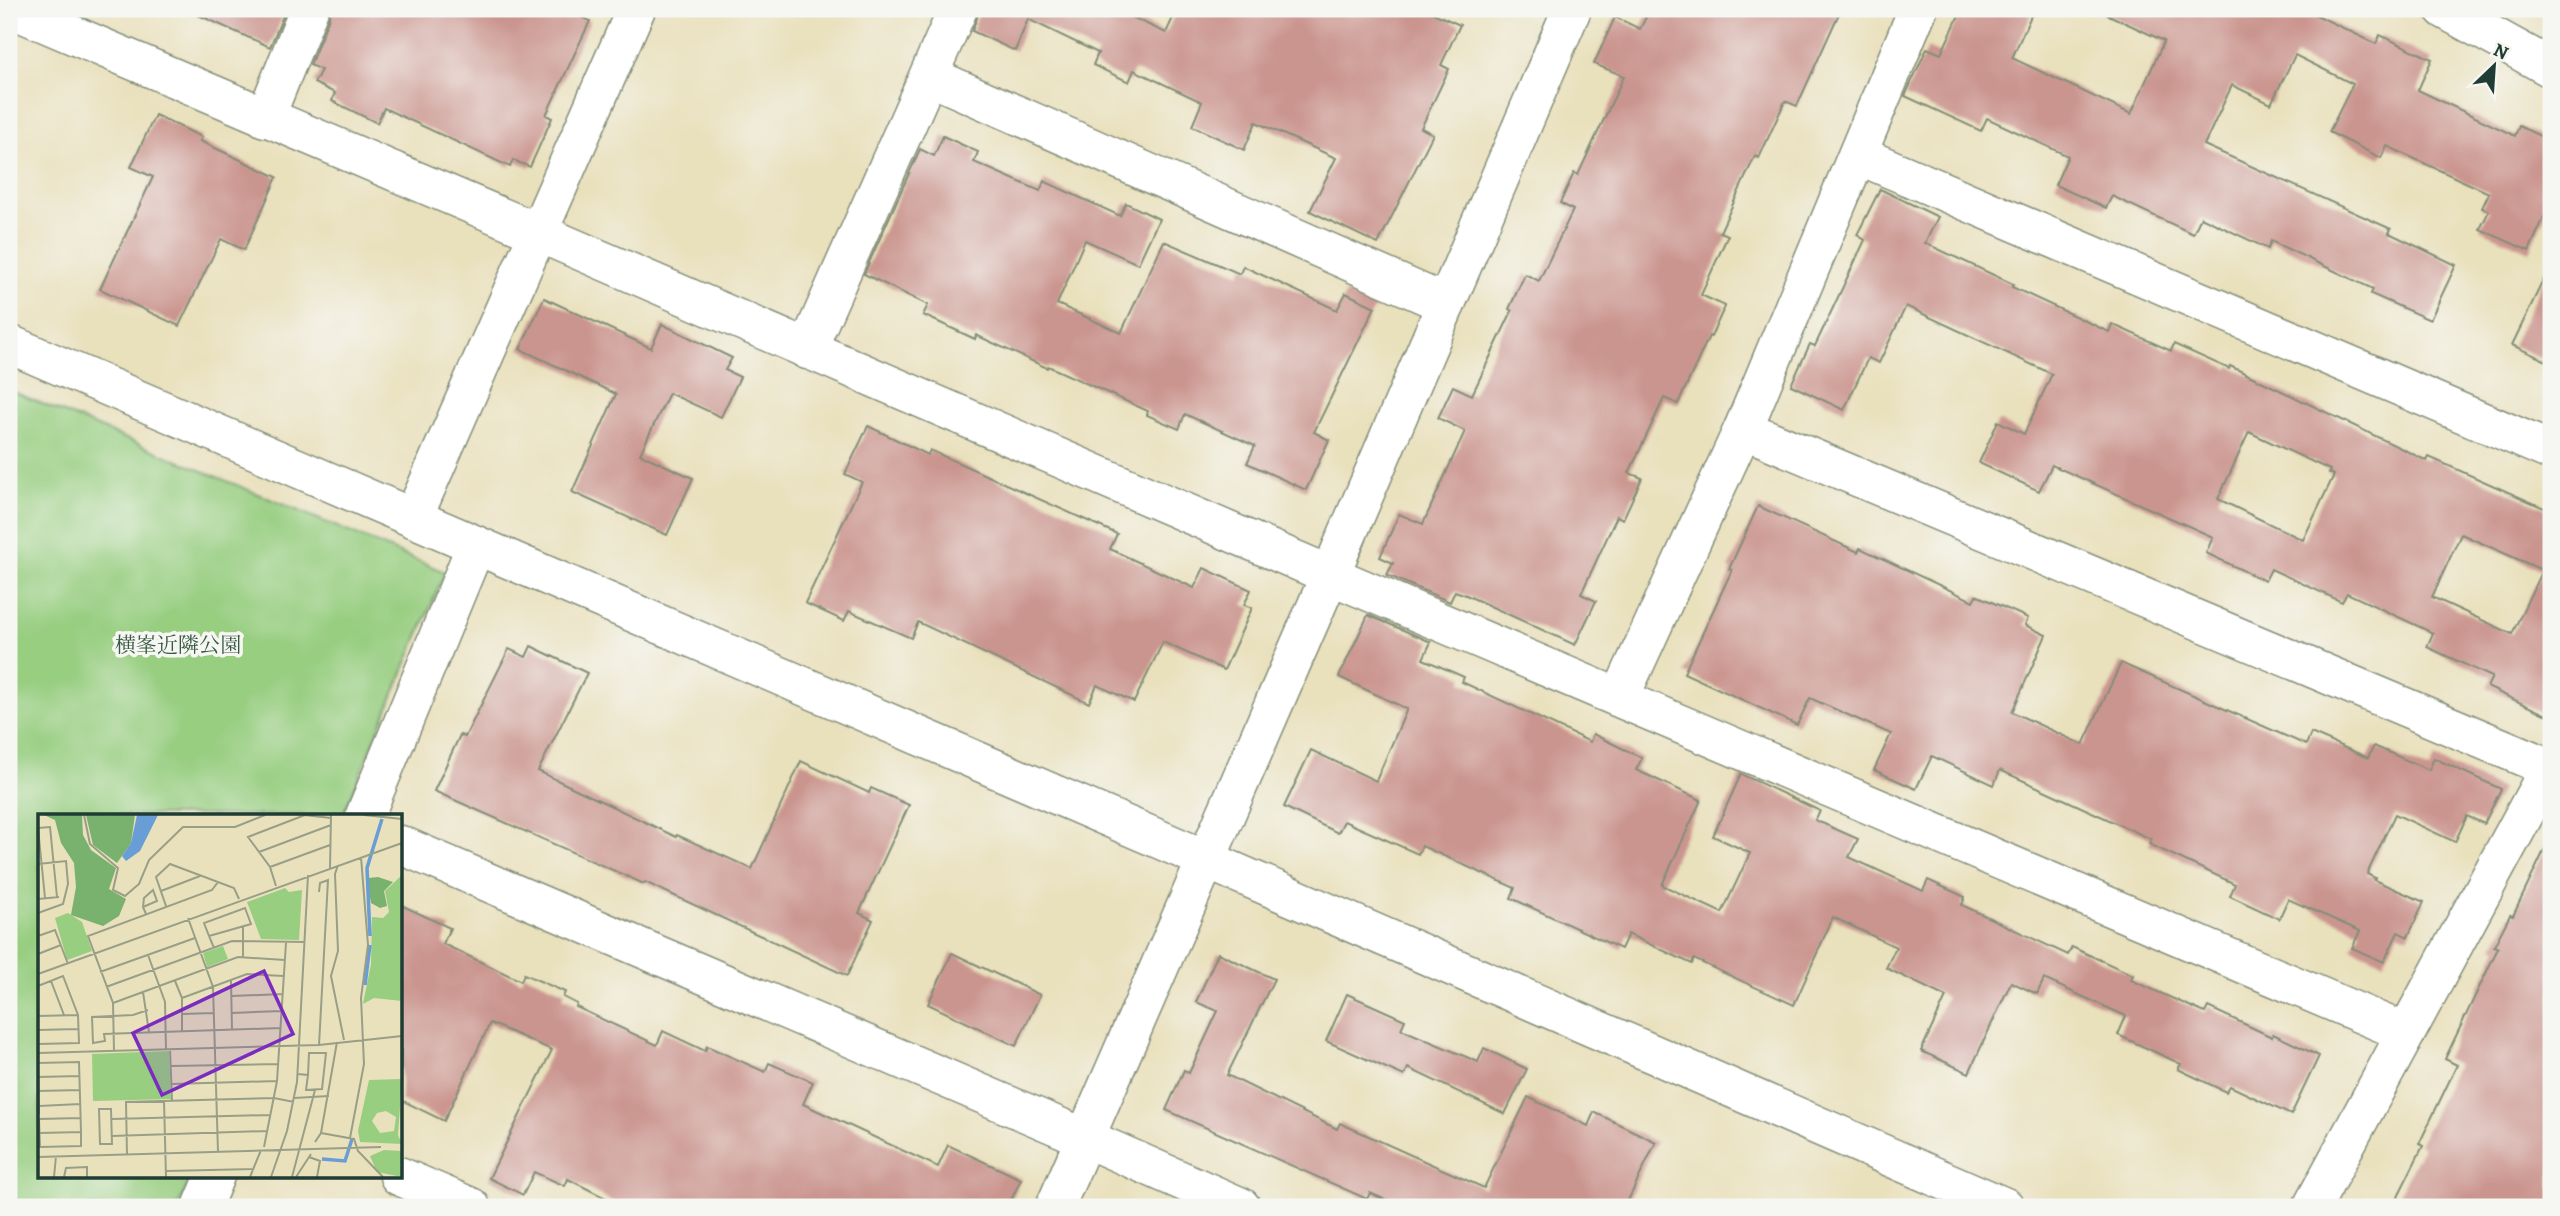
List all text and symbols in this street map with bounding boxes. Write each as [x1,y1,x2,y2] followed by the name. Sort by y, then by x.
[2458,32,2528,102] north arrow
[2489,37,2513,66] text: N
[115,631,241,659] park label: 横峯近隣公園
[38,814,402,1178] inset map

